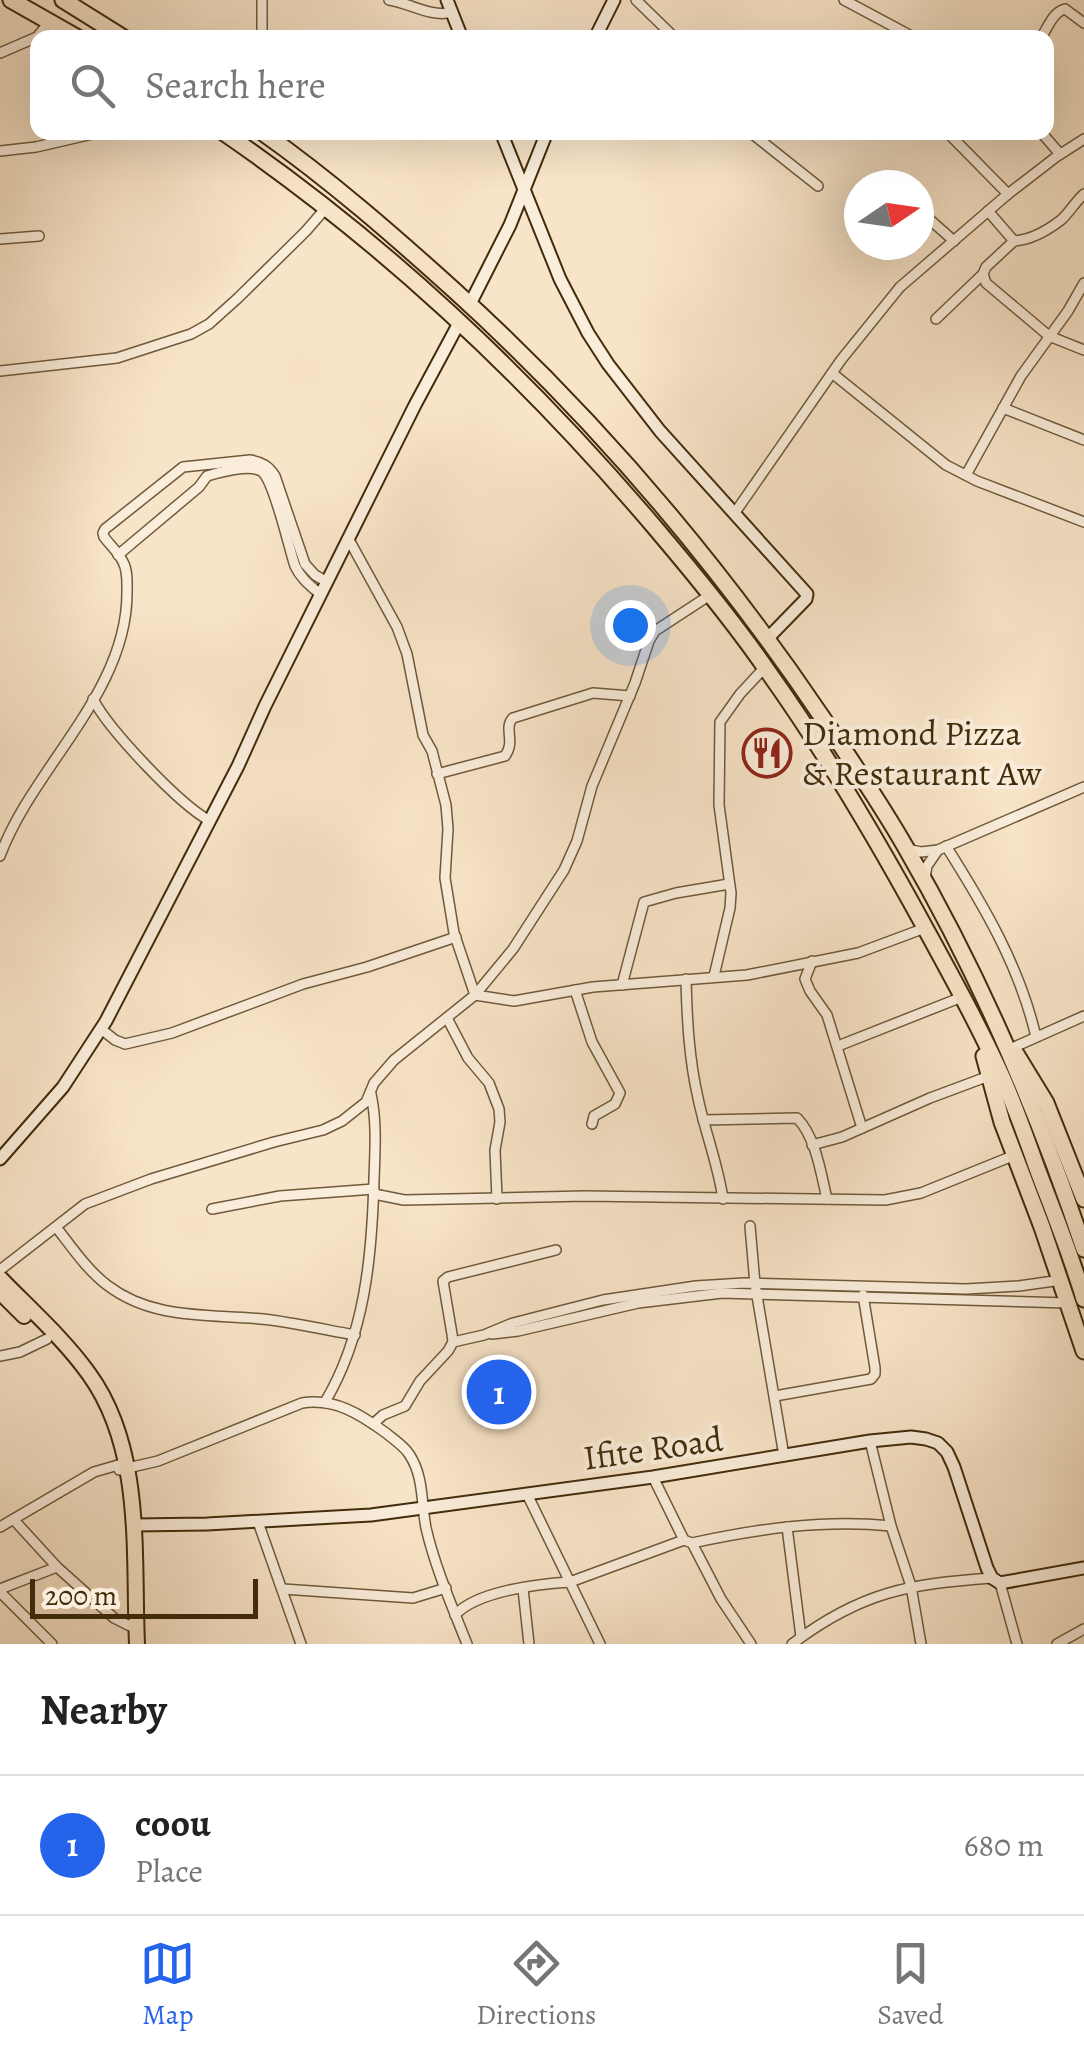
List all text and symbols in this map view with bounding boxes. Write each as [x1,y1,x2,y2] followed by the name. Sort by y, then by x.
[30,30,1054,140] search box
[65,58,120,113] icon: search
[145,59,326,111] text: Search here
[844,170,934,260] north arrow
[605,600,656,651] your location
[802,709,1042,797] place label: Diamond Pizza & Restaurant Aw
[741,727,793,779] restaurant icon: Diamond Pizza & Restaurant Aw
[466,1354,532,1430] pin: 1
[580,1414,726,1482] street label: Ifite Road
[30,1574,258,1618] scale bar
[45,1577,117,1615] text: 200 m
[40,1681,167,1738] text: Nearby
[135,1797,211,1849] text: coou
[67,1823,78,1867] text: 1
[964,1823,1044,1867] text: 680 m
[135,1849,203,1893] text: Place
[140,1936,195,2034] tab: Map
[476,1936,596,2034] tab: Directions
[877,1936,944,2034] tab: Saved

